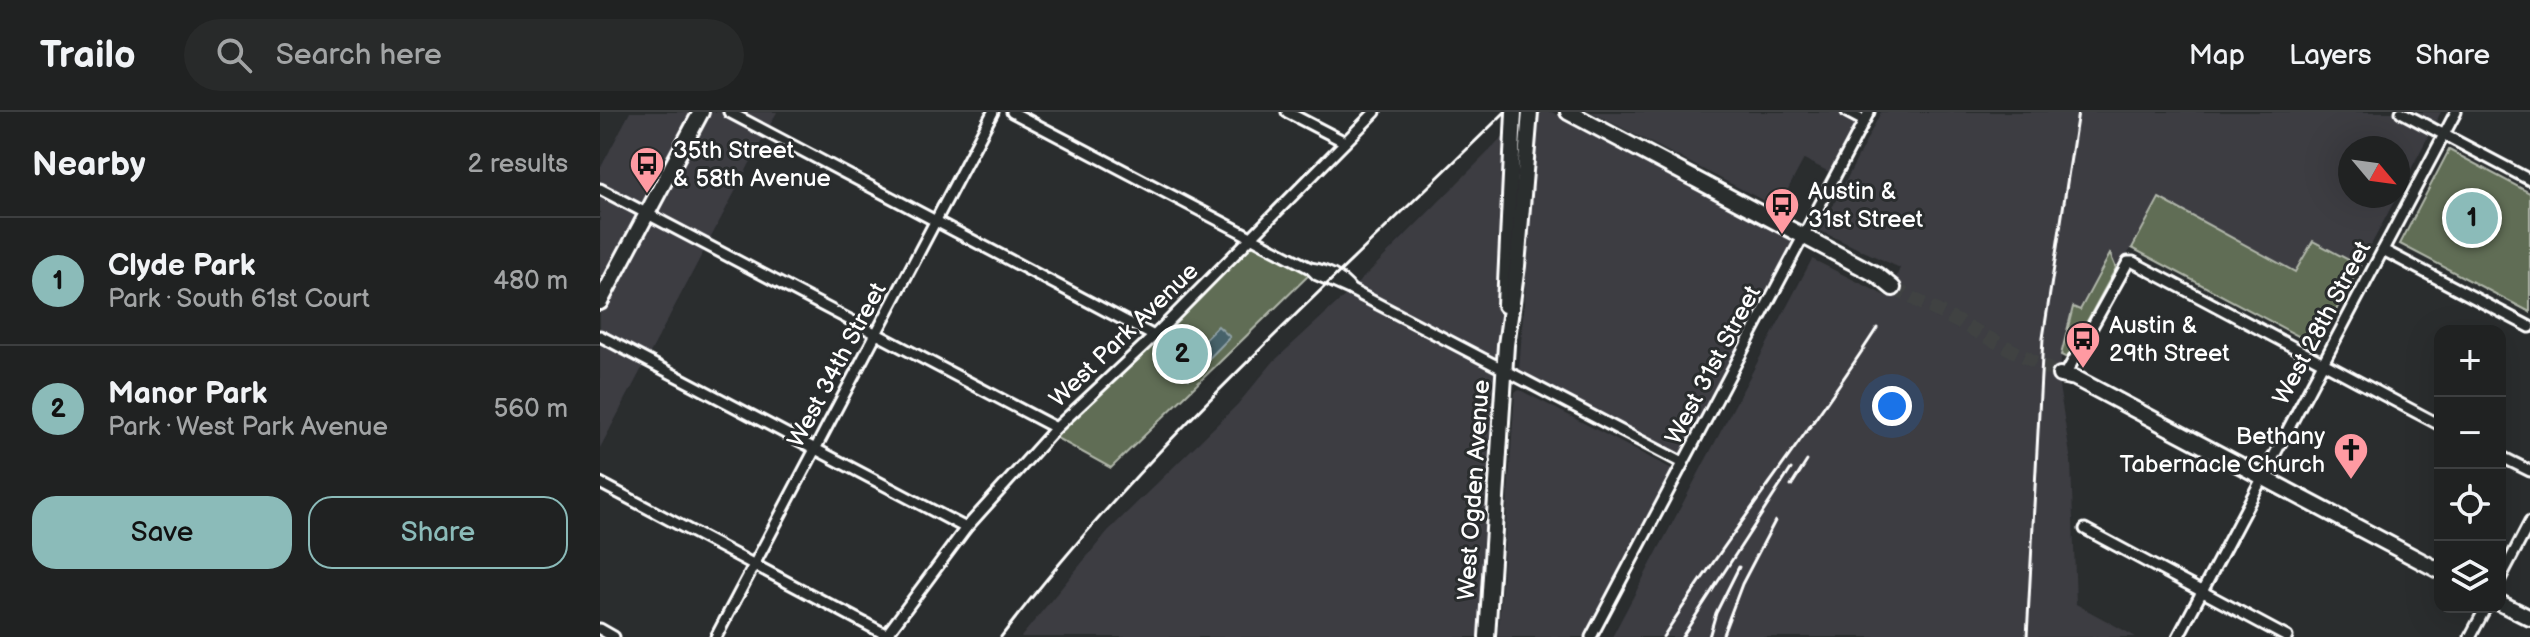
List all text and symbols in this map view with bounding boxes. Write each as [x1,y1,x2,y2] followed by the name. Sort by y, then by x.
[184,19,744,91] search box
[40,33,136,78] text: Trailo
[212,33,256,77] icon: search
[276,37,442,73] text: Search here
[2189,39,2245,72] text: Map
[2289,39,2372,72] text: Layers
[2416,39,2490,72] text: Share
[673,136,831,193] place label: 35th Street & 58th Avenue
[2338,136,2410,208] north arrow
[32,144,146,185] text: Nearby
[628,145,666,195] bus stop icon: 35th Street & 58th Avenue
[468,149,568,180] text: 2 results
[1808,177,1924,234] place label: Austin & 31st Street
[1763,186,1801,236] bus stop icon: Austin & 31st Street
[2446,188,2498,248] pin: 1
[2267,236,2378,410] street label: West 28th Street
[108,248,255,284] text: Clyde Park
[1044,257,1204,413] street label: West Park Avenue
[53,266,63,297] text: 1
[493,266,568,297] text: 480 m
[781,277,893,452] street label: West 34th Street
[1659,280,1767,449] street label: West 31st Street
[108,284,370,315] text: Park · South 61st Court
[2109,311,2230,368] place label: Austin & 29th Street
[2064,320,2102,370] bus stop icon: Austin & 29th Street
[1156,324,1208,384] pin: 2
[2434,325,2506,613] map controls
[2434,325,2506,397] button: +
[108,376,267,412] text: Manor Park
[1452,379,1496,601] street label: West Ogden Avenue
[1872,386,1912,426] your location
[50,394,66,425] text: 2
[493,394,568,425] text: 560 m
[2434,397,2506,469] button: −
[108,412,388,443] text: Park · West Park Avenue
[2120,422,2325,479] place label: Bethany Tabernacle Church
[2332,431,2370,481] church icon: Bethany Tabernacle Church
[2434,469,2506,541] button: locate
[32,496,292,569] button: Save
[308,496,568,569] button: Share
[2434,541,2506,613] button: layers

